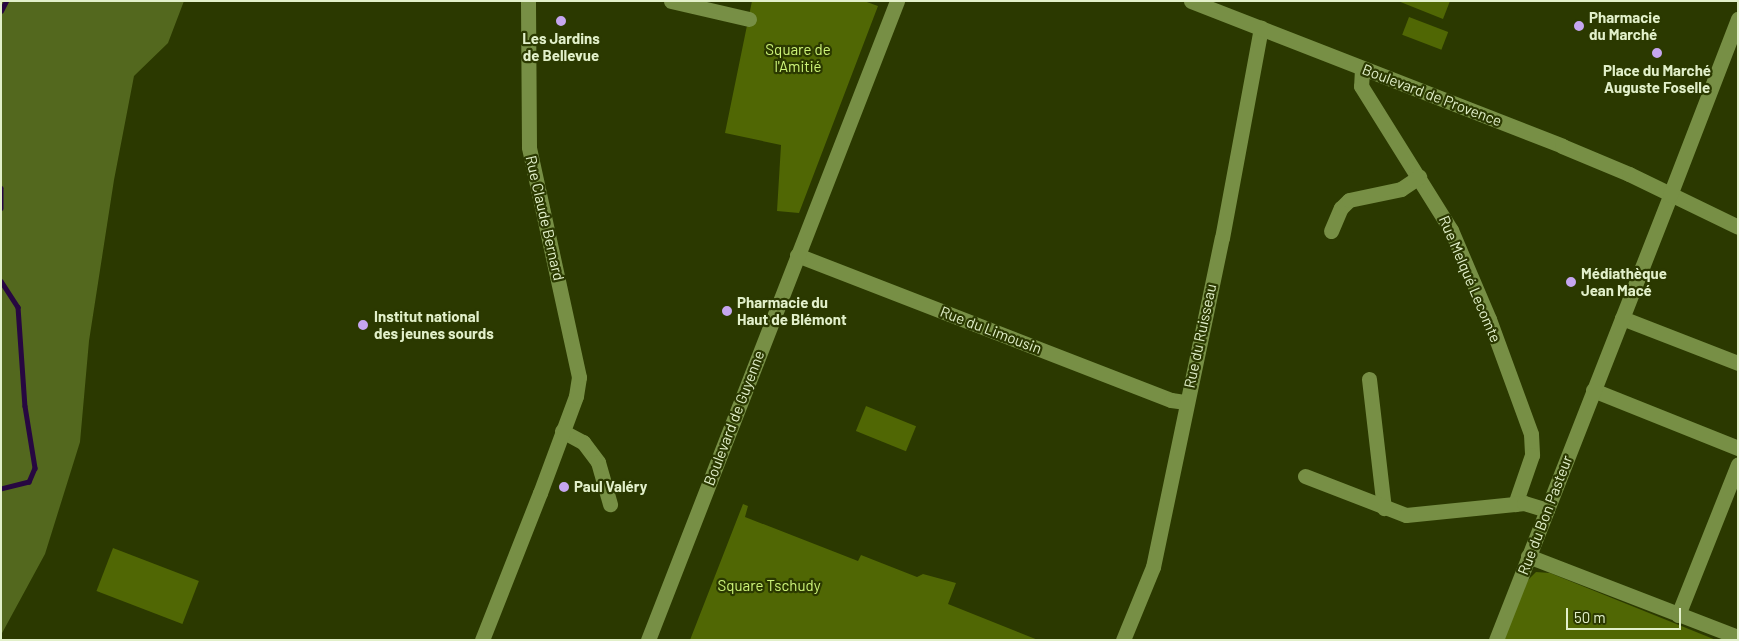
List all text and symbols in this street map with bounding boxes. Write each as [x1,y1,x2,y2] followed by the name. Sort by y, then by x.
[1589,8,1660,43] place label: Pharmacie du Marché
[555,15,567,27] marker: Les Jardins de Bellevue
[1573,20,1585,32] marker: Pharmacie du Marché
[522,29,600,64] place label: Les Jardins de Bellevue
[765,40,831,75] park label: Square de l'Amitié
[1651,47,1663,59] marker: Place du Marché Auguste Foselle
[1360,60,1504,130] street label: Boulevard de Provence
[1603,61,1711,96] place label: Place du Marché Auguste Foselle
[522,154,568,282] street label: Rue Claude Bernard
[1435,213,1505,345] street label: Rue Melqué Lecomte
[1581,264,1667,299] place label: Médiathèque Jean Macé
[1565,276,1577,288] marker: Médiathèque Jean Macé
[1180,282,1220,390] street label: Rue du Ruisseau
[737,293,847,328] place label: Pharmacie du Haut de Blémont
[938,302,1044,358] street label: Rue du Limousin
[721,305,733,317] marker: Pharmacie du Haut de Blémont
[374,307,494,342] place label: Institut national des jeunes sourds
[356,318,370,332] marker: Institut national des jeunes sourds
[700,348,768,488] street label: Boulevard de Guyenne
[1514,453,1576,577] street label: Rue du Bon Pasteur
[574,478,647,496] place label: Paul Valéry
[558,481,570,493] marker: Paul Valéry
[717,577,821,595] park label: Square Tschudy
[1569,598,1684,630] scale bar
[1574,608,1606,626] text: 50 m

